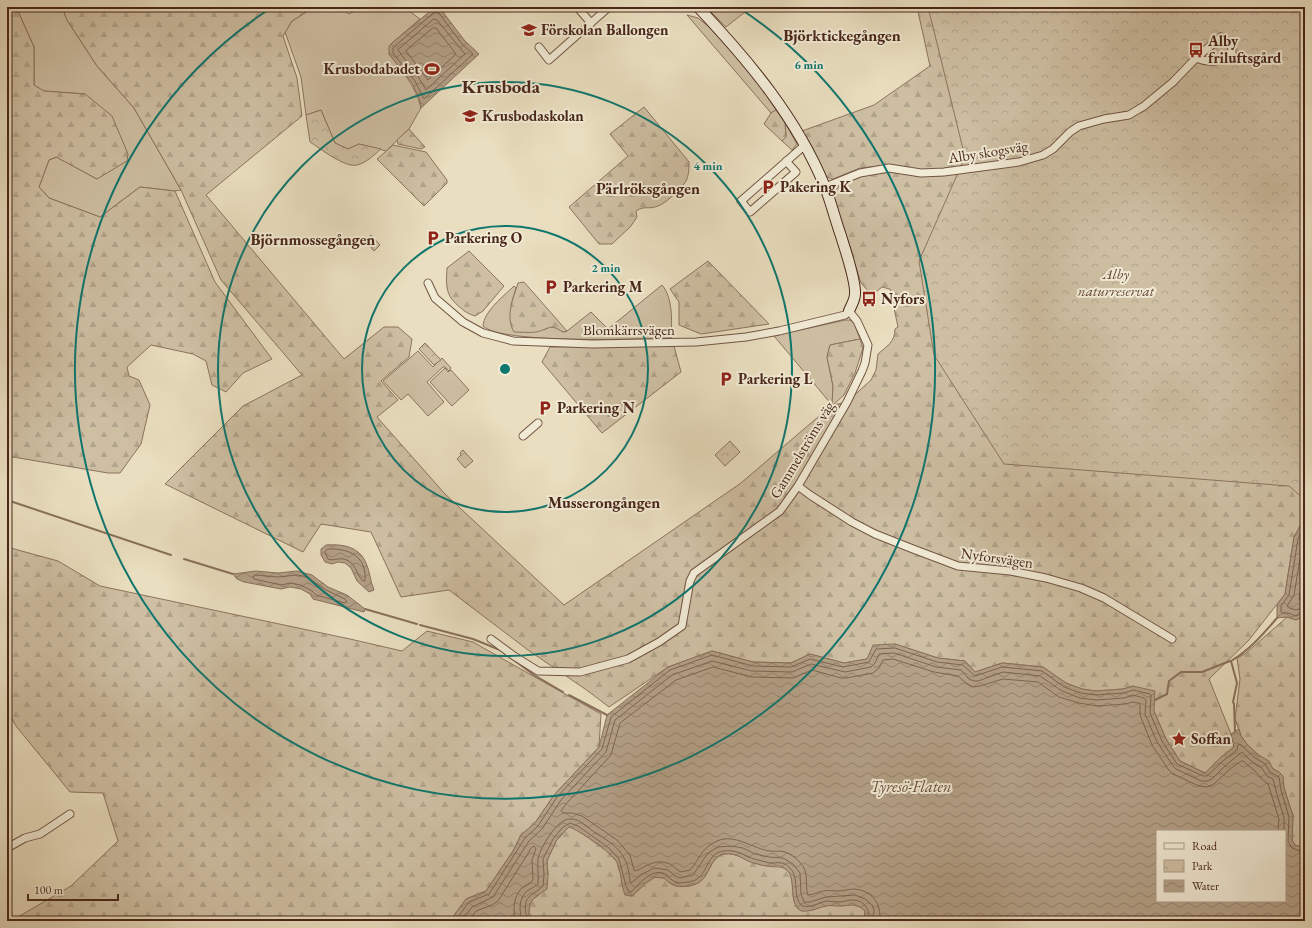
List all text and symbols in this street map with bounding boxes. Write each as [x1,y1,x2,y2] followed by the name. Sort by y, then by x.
[541,20,669,39] place label: Förskolan Ballongen
[520,21,538,39] school or university icon: Förskolan Ballongen
[783,25,901,46] district label: Björktickegången
[1207,31,1282,67] place label: Alby friluftsgård
[1187,41,1205,59] bus stop icon: Alby friluftsgård
[794,57,824,73] text: 6 min
[324,59,420,78] place label: Krusbodabadet
[423,60,441,78] sports icon: Krusbodabadet
[462,74,541,99] district label: Krusboda
[482,106,584,125] place label: Krusbodaskolan
[461,107,479,125] school or university icon: Krusbodaskolan
[946,136,1030,167] street label: Alby skogsväg
[693,158,723,174] text: 4 min
[780,177,852,196] place label: Pakering K
[596,178,700,199] district label: Pärlröksgången
[759,178,777,196] parking icon: Pakering K
[445,228,522,247] place label: Parkering O
[251,229,375,250] district label: Björnmossegången
[424,229,442,247] parking icon: Parkering O
[591,260,621,276] text: 2 min
[1078,264,1155,300] park label: Alby naturreservat
[563,277,643,296] place label: Parkering M
[542,278,560,296] parking icon: Parkering M
[881,289,925,308] place label: Nyfors
[860,290,878,308] bus stop icon: Nyfors
[583,320,675,339] street label: Blomkärrsvägen
[498,362,512,376] centre of rings
[738,369,813,388] place label: Parkering L
[717,370,735,388] parking icon: Parkering L
[765,397,838,502] street label: Gammelströms väg
[557,398,635,417] place label: Parkering N
[536,399,554,417] parking icon: Parkering N
[548,492,660,513] district label: Musserongången
[960,543,1034,572] street label: Nyforsvägen
[1191,729,1231,748] place label: Soffan
[1170,730,1188,748] place icon: Soffan
[871,776,951,797] water label: Tyresö-Flaten
[1156,830,1286,902] legend
[1192,838,1218,854] text: Road
[1192,858,1213,874] text: Park
[28,876,118,902] scale bar
[1192,878,1219,894] text: Water
[34,882,64,898] text: 100 m

